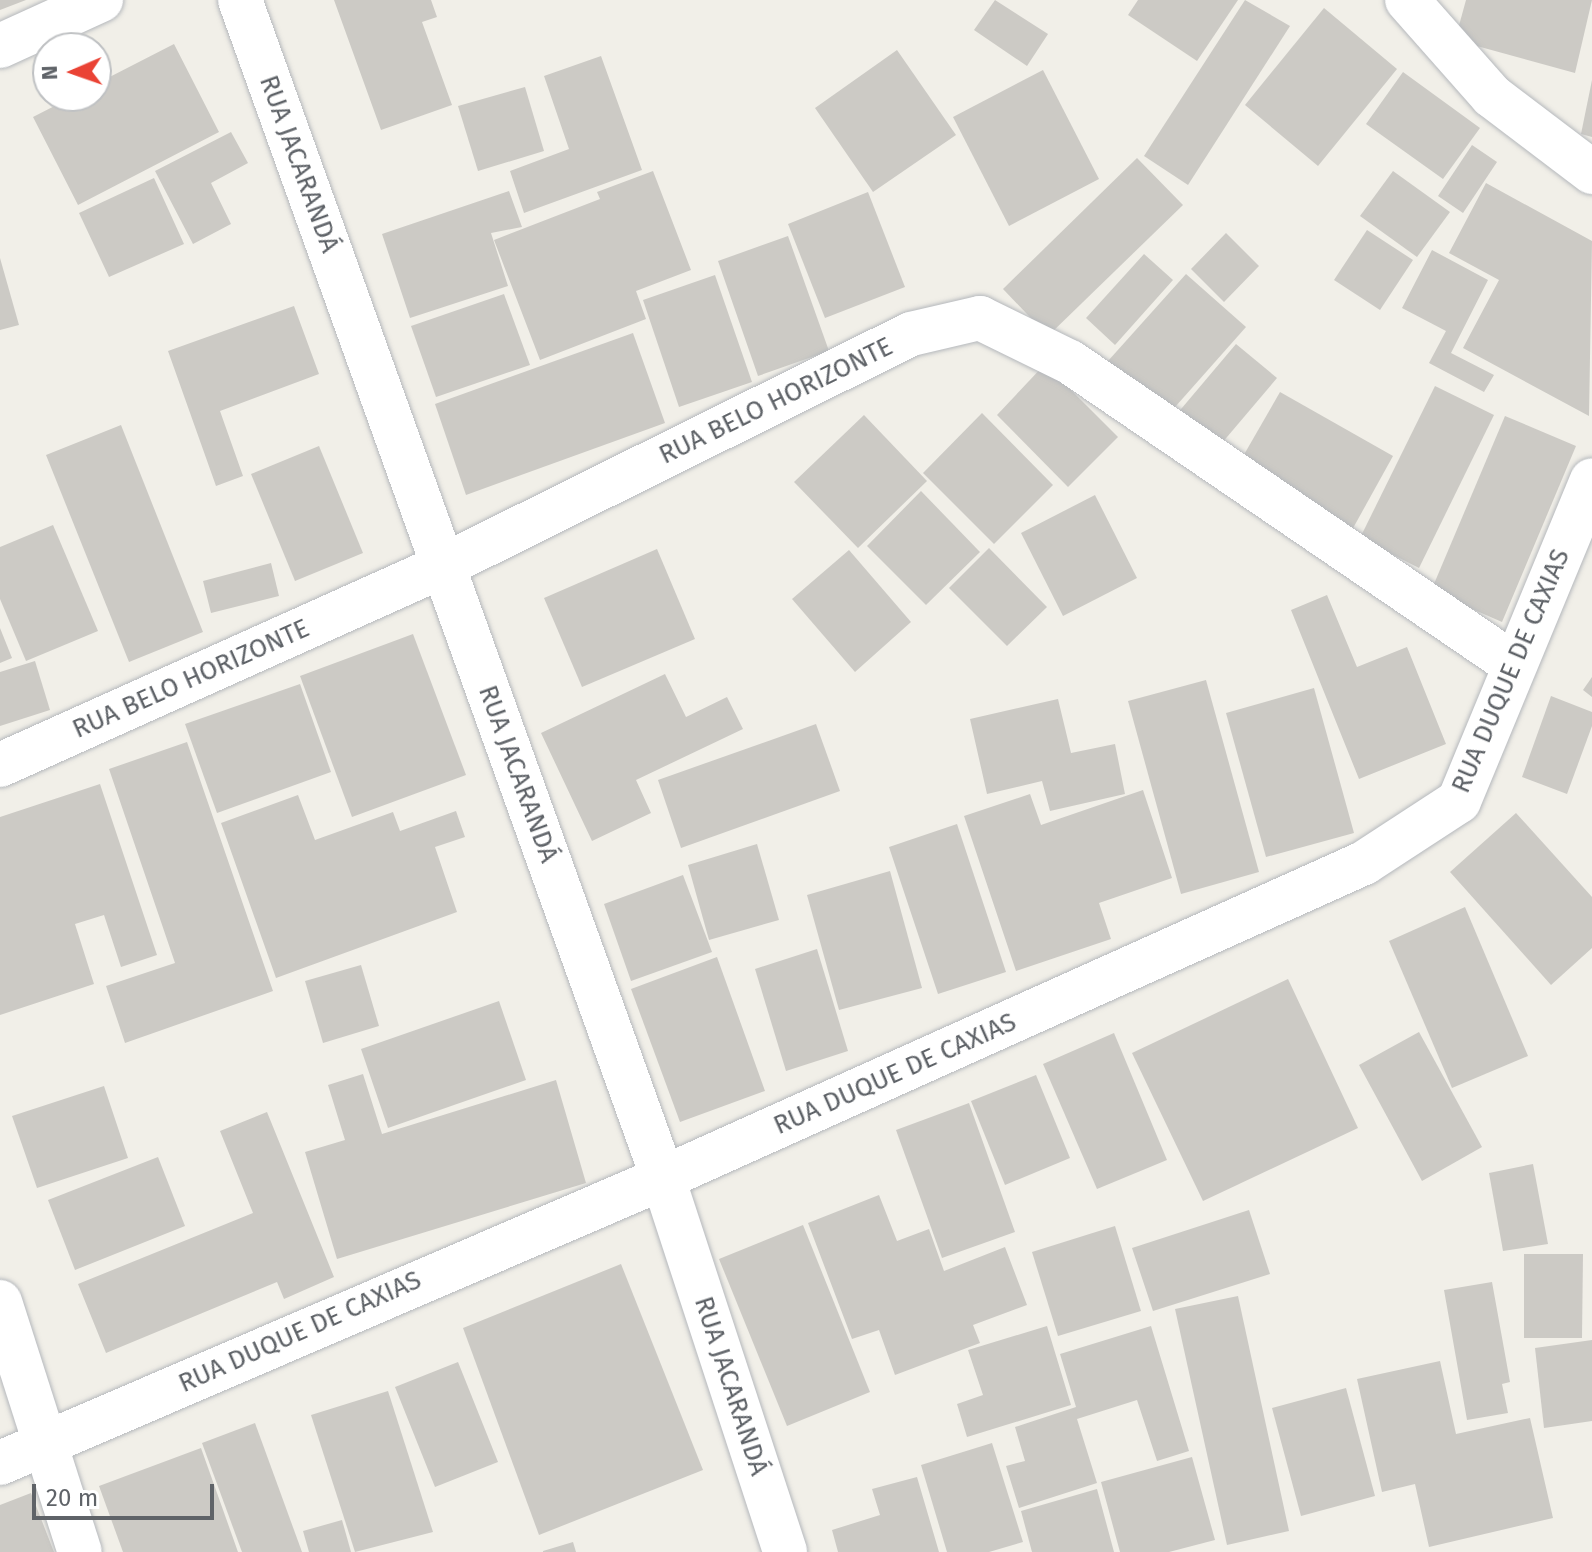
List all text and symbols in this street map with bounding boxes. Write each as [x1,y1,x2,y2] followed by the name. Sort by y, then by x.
[32,32,112,112] north arrow
[36,65,63,81] text: N
[253,71,345,257] street label: RUA JACARANDÁ
[654,331,898,471] street label: RUA BELO HORIZONTE
[1445,544,1577,798] street label: RUA DUQUE DE CAXIAS
[68,613,314,745] street label: RUA BELO HORIZONTE
[472,681,564,867] street label: RUA JACARANDÁ
[769,1006,1021,1142] street label: RUA DUQUE DE CAXIAS
[174,1264,426,1400] street label: RUA DUQUE DE CAXIAS
[687,1293,775,1479] street label: RUA JACARANDÁ
[36,1468,218,1518] scale bar
[46,1484,98,1512] text: 20 m

